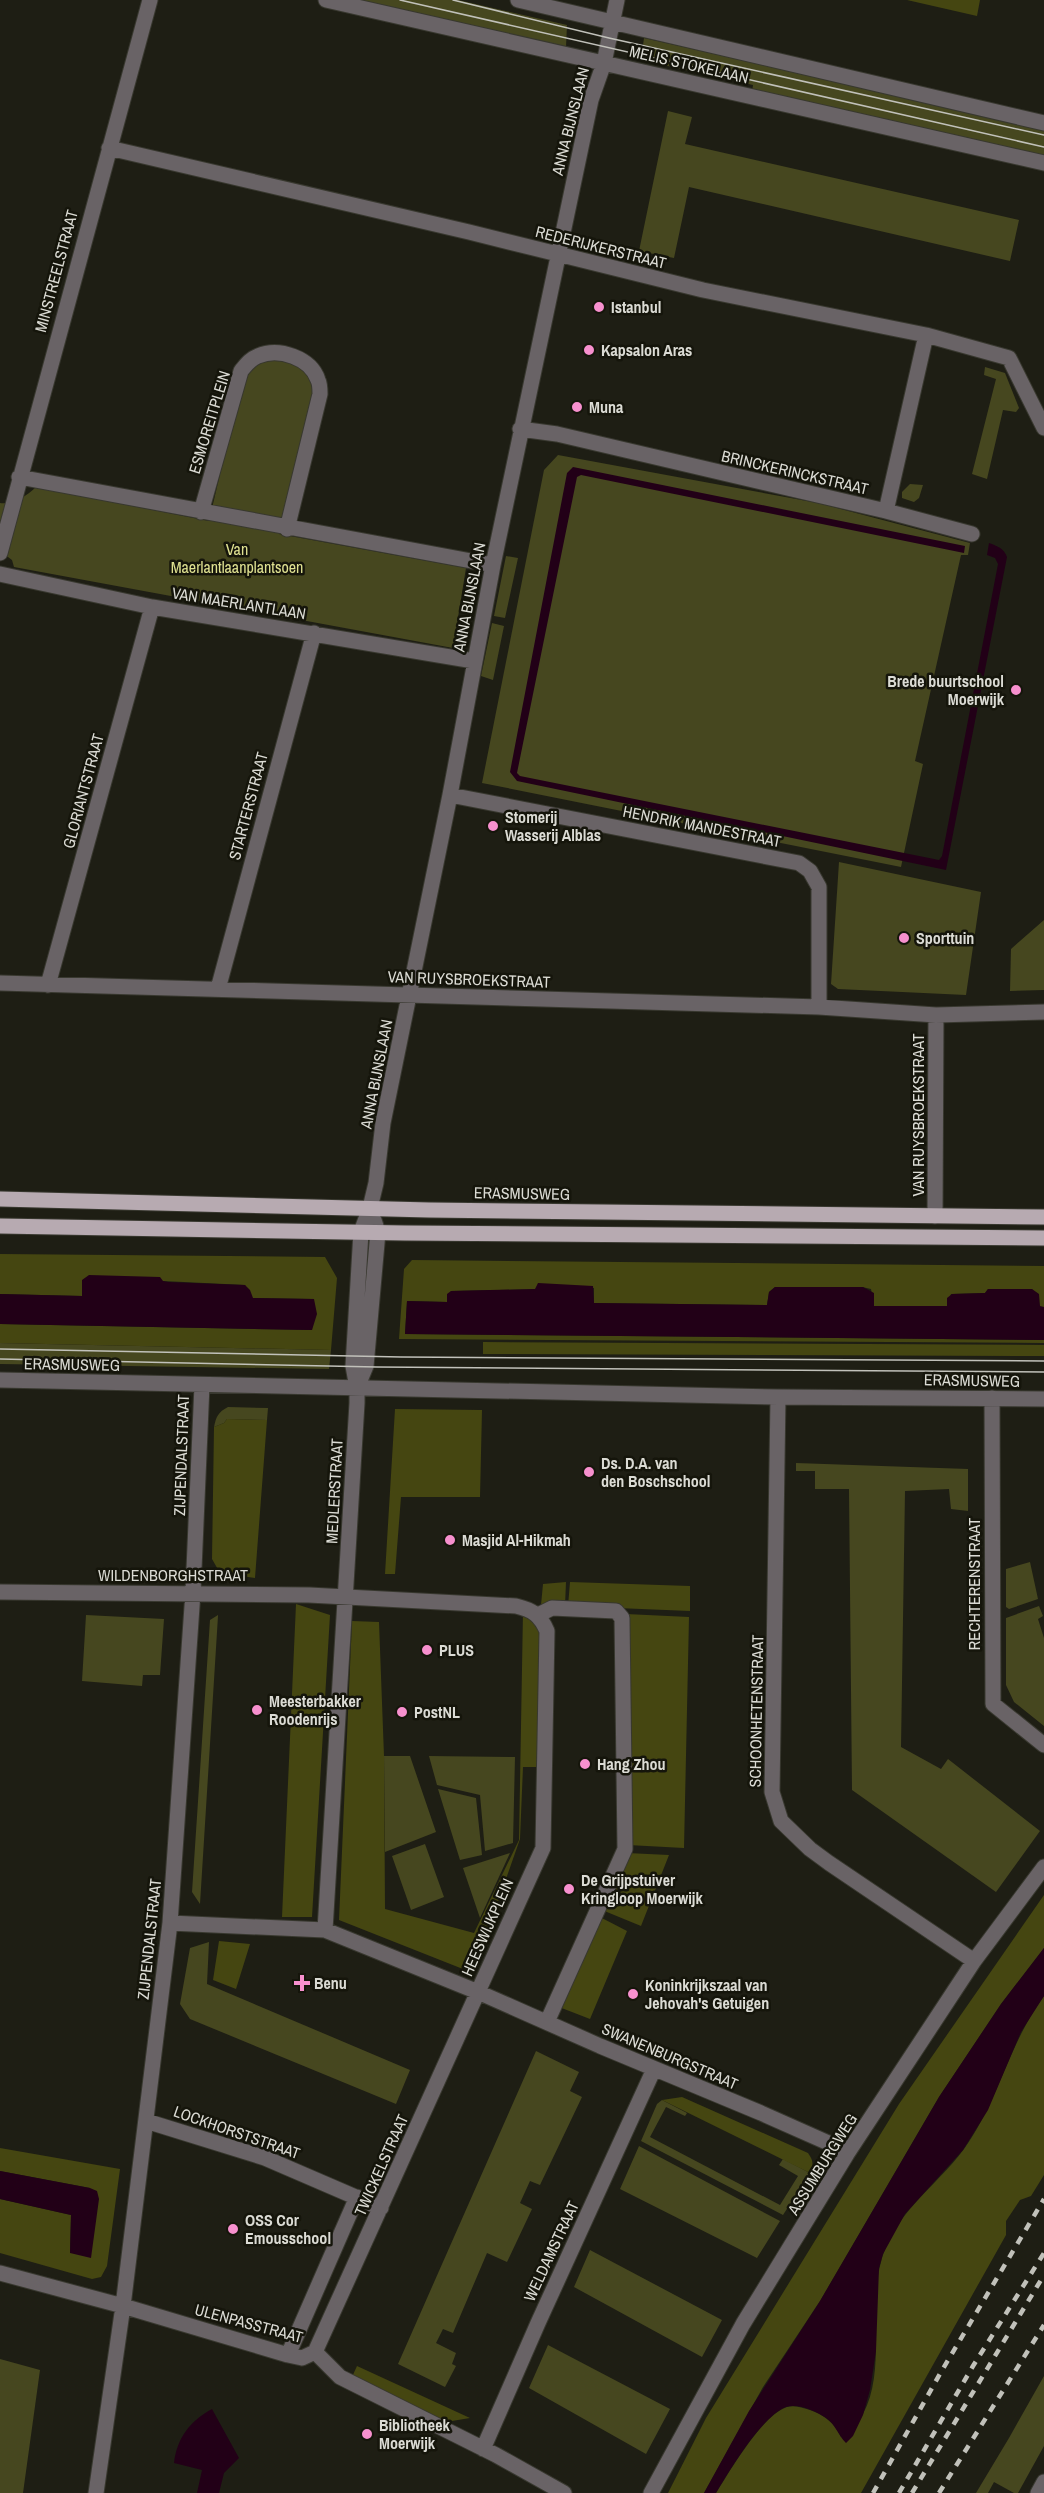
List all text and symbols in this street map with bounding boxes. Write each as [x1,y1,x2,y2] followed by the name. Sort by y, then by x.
[627,40,751,88] street label: MELIS STOKELAAN
[546,65,594,178] street label: ANNA BIJNSLAAN
[29,207,83,335] street label: MINSTREELSTRAAT
[533,220,669,274] street label: REDERIJKERSTRAAT
[611,296,661,318] place label: Istanbul
[592,300,606,314] marker: Istanbul
[601,339,692,361] place label: Kapsalon Aras
[582,343,596,357] marker: Kapsalon Aras
[183,368,235,476] street label: ESMOREITPLEIN
[589,396,624,418] place label: Muna
[570,400,584,414] marker: Muna
[719,444,871,500] street label: BRINCKERINCKSTRAAT
[171,538,303,578] park label: Van Maerlantlaanplantsoen
[447,540,490,654] street label: ANNA BIJNSLAAN
[170,582,308,624] street label: VAN MAERLANTLAAN
[887,670,1005,710] place label: Brede buurtschool Moerwijk
[1009,683,1023,697] marker: Brede buurtschool Moerwijk
[57,731,109,851] street label: GLORIANTSTRAAT
[223,750,273,862] street label: STARTERSTRAAT
[621,800,783,852] street label: HENDRIK MANDESTRAAT
[505,806,601,846] place label: Stomerij Wasserij Alblas
[486,819,500,833] marker: Stomerij Wasserij Alblas
[916,927,974,949] place label: Sporttuin
[897,931,911,945] marker: Sporttuin
[387,965,551,993] street label: VAN RUYSBROEKSTRAAT
[354,1017,397,1131] street label: ANNA BIJNSLAAN
[907,1034,929,1196] street label: VAN RUYSBROEKSTRAAT
[474,1181,570,1205] street label: ERASMUSWEG
[24,1352,120,1376] street label: ERASMUSWEG
[924,1368,1020,1392] street label: ERASMUSWEG
[168,1394,194,1516] street label: ZIJPENDALSTRAAT
[320,1438,348,1544] street label: MEDLERSTRAAT
[601,1452,710,1492] place label: Ds. D.A. van den Boschschool
[582,1465,596,1479] marker: Ds. D.A. van den Boschschool
[963,1518,985,1650] street label: RECHTERENSTRAAT
[462,1529,571,1551] place label: Masjid Al-Hikmah
[443,1533,457,1547] marker: Masjid Al-Hikmah
[98,1564,248,1586] street label: WILDENBORGHSTRAAT
[744,1634,768,1788] street label: SCHOONHETENSTRAAT
[439,1639,474,1661] place label: PLUS
[420,1643,434,1657] marker: PLUS
[269,1690,362,1730] place label: Meesterbakker Roodenrijs
[414,1701,460,1723] place label: PostNL
[250,1703,264,1717] marker: Meesterbakker Roodenrijs
[395,1705,409,1719] marker: PostNL
[597,1753,666,1775] place label: Hang Zhou
[578,1757,592,1771] marker: Hang Zhou
[581,1869,703,1909] place label: De Grijpstuiver Kringloop Moerwijk
[456,1875,518,1979] street label: HEESWIJKPLEIN
[132,1877,166,2001] street label: ZIJPENDALSTRAAT
[562,1882,576,1896] marker: De Grijpstuiver Kringloop Moerwijk
[314,1972,347,1994] place label: Benu
[645,1974,769,2014] place label: Koninkrijkszaal van Jehovah's Getuigen
[295,1976,309,1990] marker: Benu
[626,1987,640,2001] marker: Koninkrijkszaal van Jehovah's Getuigen
[599,2017,741,2095] street label: SWANENBURGSTRAAT
[171,2100,303,2164] street label: LOCKHORSTSTRAAT
[781,2109,862,2220] street label: ASSUMBURGWEG
[349,2111,413,2219] street label: TWICKELSTRAAT
[518,2197,584,2305] street label: WELDAMSTRAAT
[245,2209,331,2249] place label: OSS Cor Emousschool
[226,2222,240,2236] marker: OSS Cor Emousschool
[192,2298,306,2348] street label: ULENPASSTRAAT
[379,2414,450,2454] place label: Bibliotheek Moerwijk
[360,2427,374,2441] marker: Bibliotheek Moerwijk

